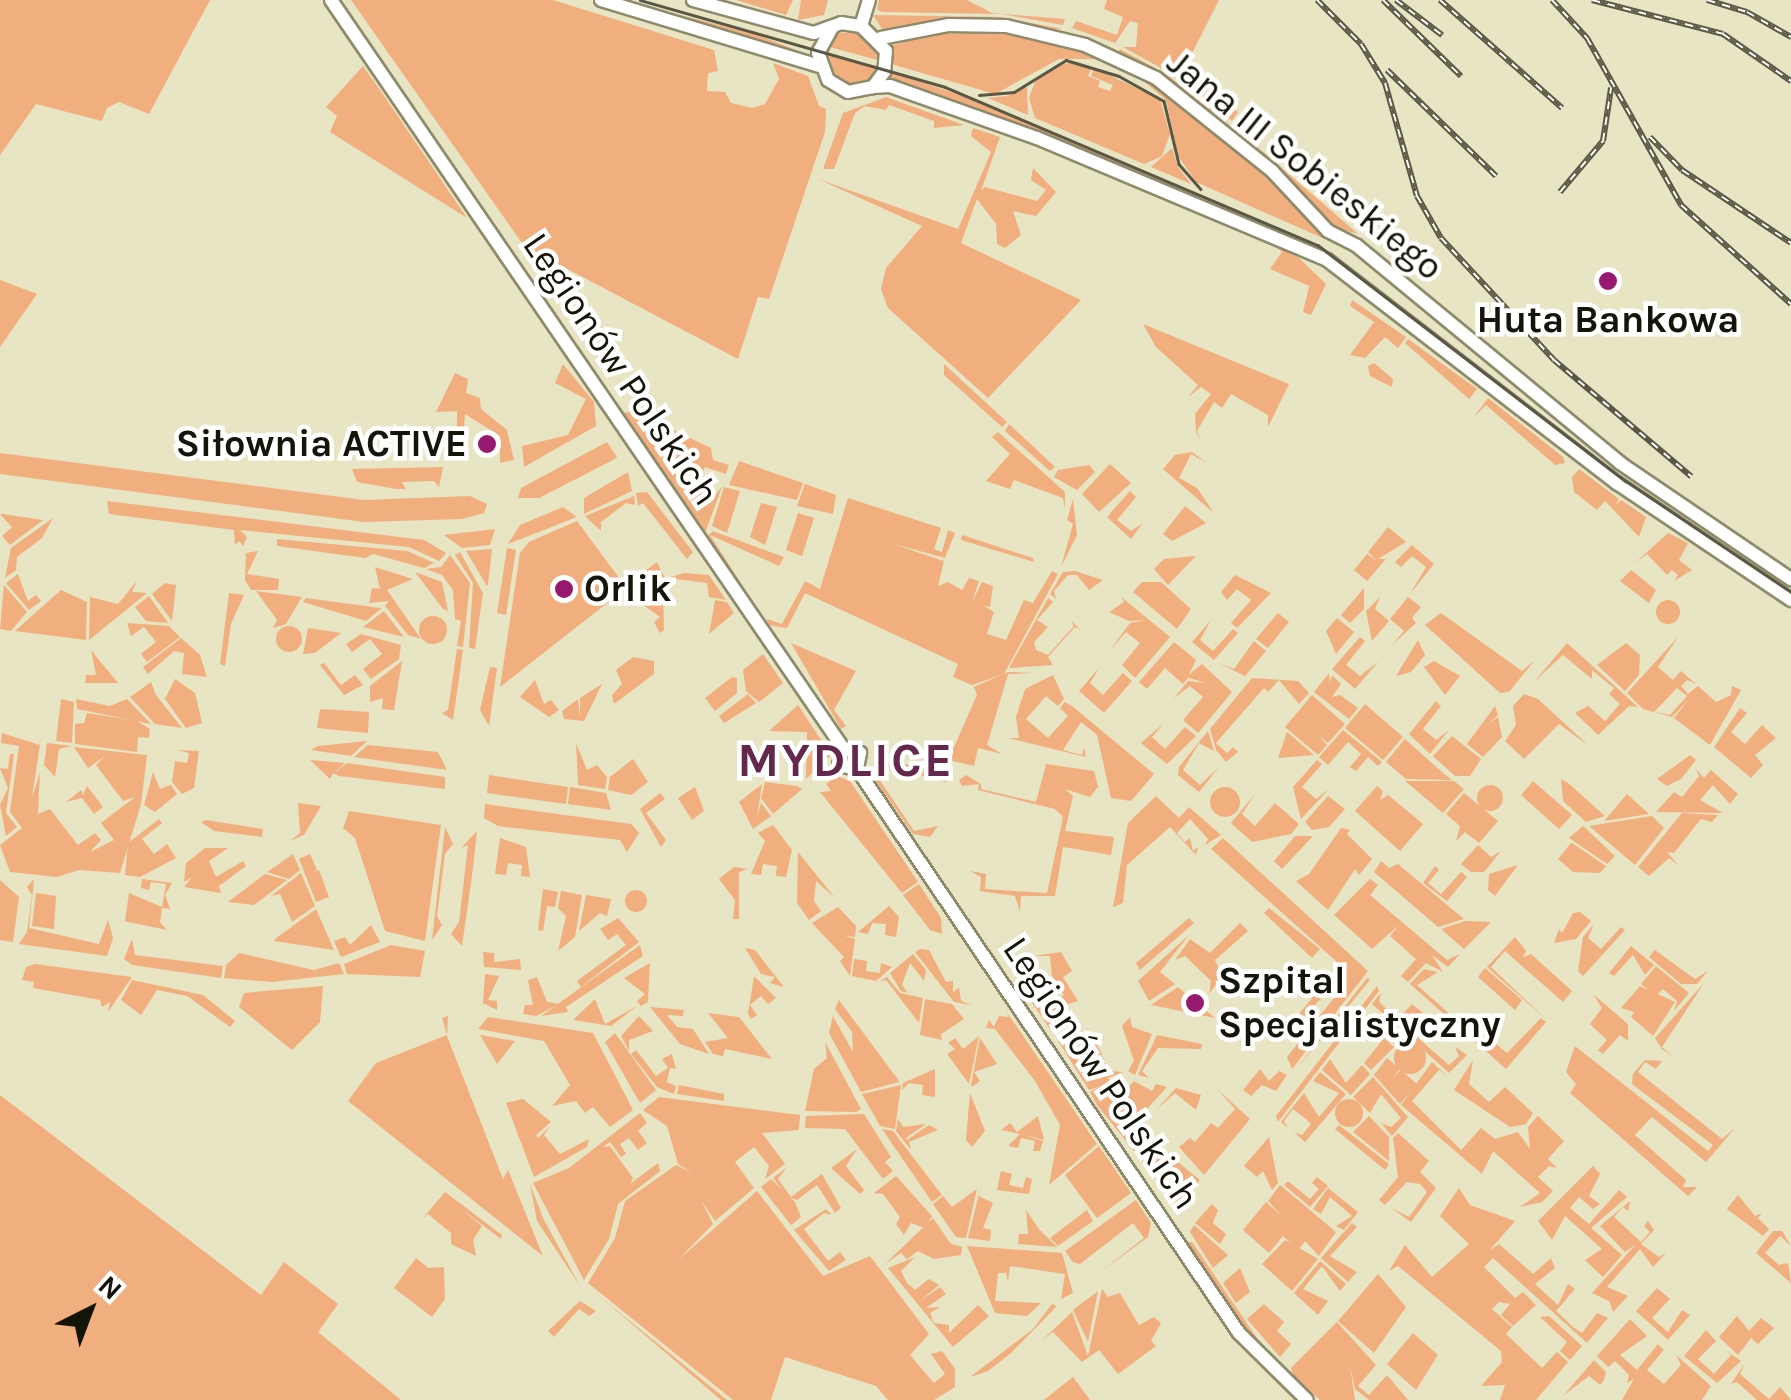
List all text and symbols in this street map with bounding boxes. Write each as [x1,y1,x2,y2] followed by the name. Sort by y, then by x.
[1158,40,1452,290] street label: Jana III Sobieskiego
[513,224,729,514] street label: Legionów Polskich
[1597,270,1619,292] marker: Huta Bankowa
[1476,297,1740,343] place label: Huta Bankowa
[176,421,467,467] place label: Siłownia ACTIVE
[476,433,498,455] marker: Siłownia ACTIVE
[584,566,671,612] place label: Orlik
[553,578,575,600] marker: Orlik
[737,732,955,790] district label: MYDLICE
[993,928,1209,1218] street label: Legionów Polskich
[1218,958,1501,1048] place label: Szpital Specjalistyczny
[1182,990,1208,1016] marker: Szpital Specjalistyczny
[40,1260,140,1360] north arrow
[92,1268,129,1306] text: N

